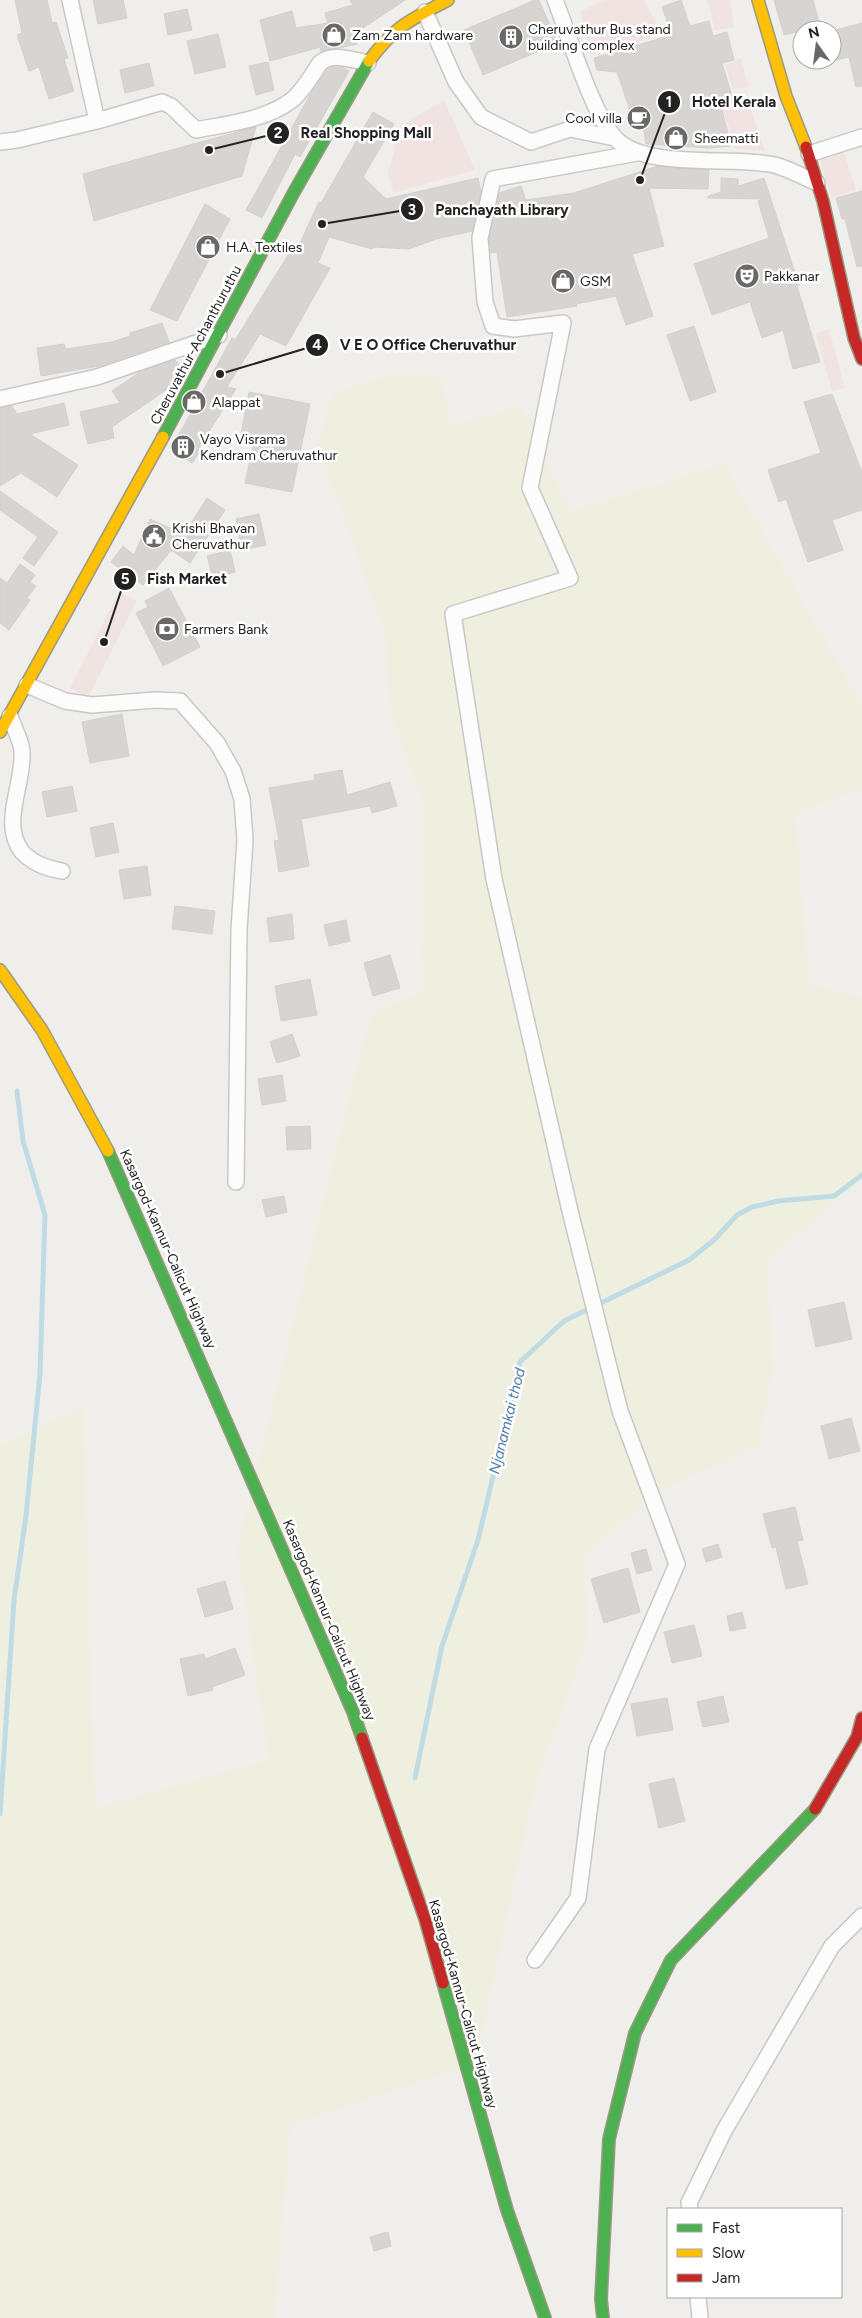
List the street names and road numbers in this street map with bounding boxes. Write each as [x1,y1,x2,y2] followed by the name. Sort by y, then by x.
[147,262,245,428] street label: Cheruvathur-Achanthuruthu
[116,1147,220,1352] street label: Kasargod-Kannur-Calicut Highway
[279,1517,379,1724] street label: Kasargod-Kannur-Calicut Highway
[425,1898,501,2111] street label: Kasargod-Kannur-Calicut Highway

